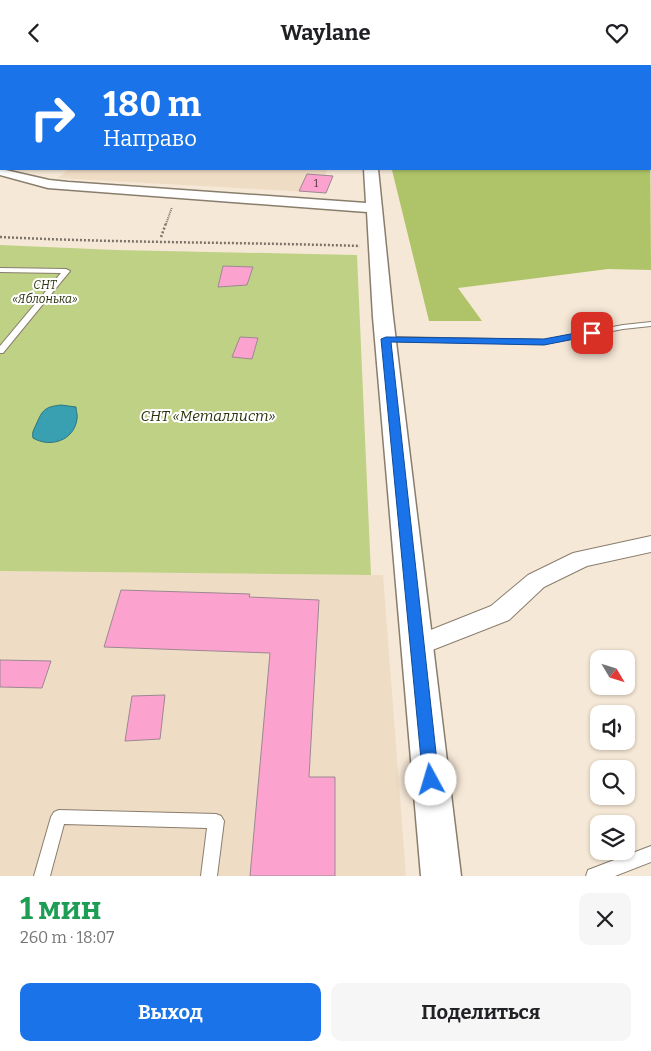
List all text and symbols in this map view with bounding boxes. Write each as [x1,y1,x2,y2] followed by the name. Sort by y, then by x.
[20,19,48,47] icon: back
[280,19,371,46] text: Waylane
[603,19,631,47] icon: heart
[103,83,201,125] text: 180 m
[20,85,85,150] icon: right
[103,125,197,152] text: Направо
[314,177,319,190] house number: 1
[12,278,78,306] park label: СНТ «Яблонька»
[571,312,613,354] pin
[578,319,606,347] icon: arrive
[140,407,276,425] park label: СНТ «Металлист»
[590,650,635,695] north arrow
[590,650,635,860] map controls
[590,705,635,750] button: sound
[404,753,456,805] position arrow
[590,760,635,805] button: search
[590,815,635,860] button: layers
[20,891,101,927] text: 1 мин
[579,893,631,945] button: close
[20,928,114,947] text: 260 m · 18:07
[20,983,321,1041] button: Выход
[331,983,631,1041] button: Поделиться

